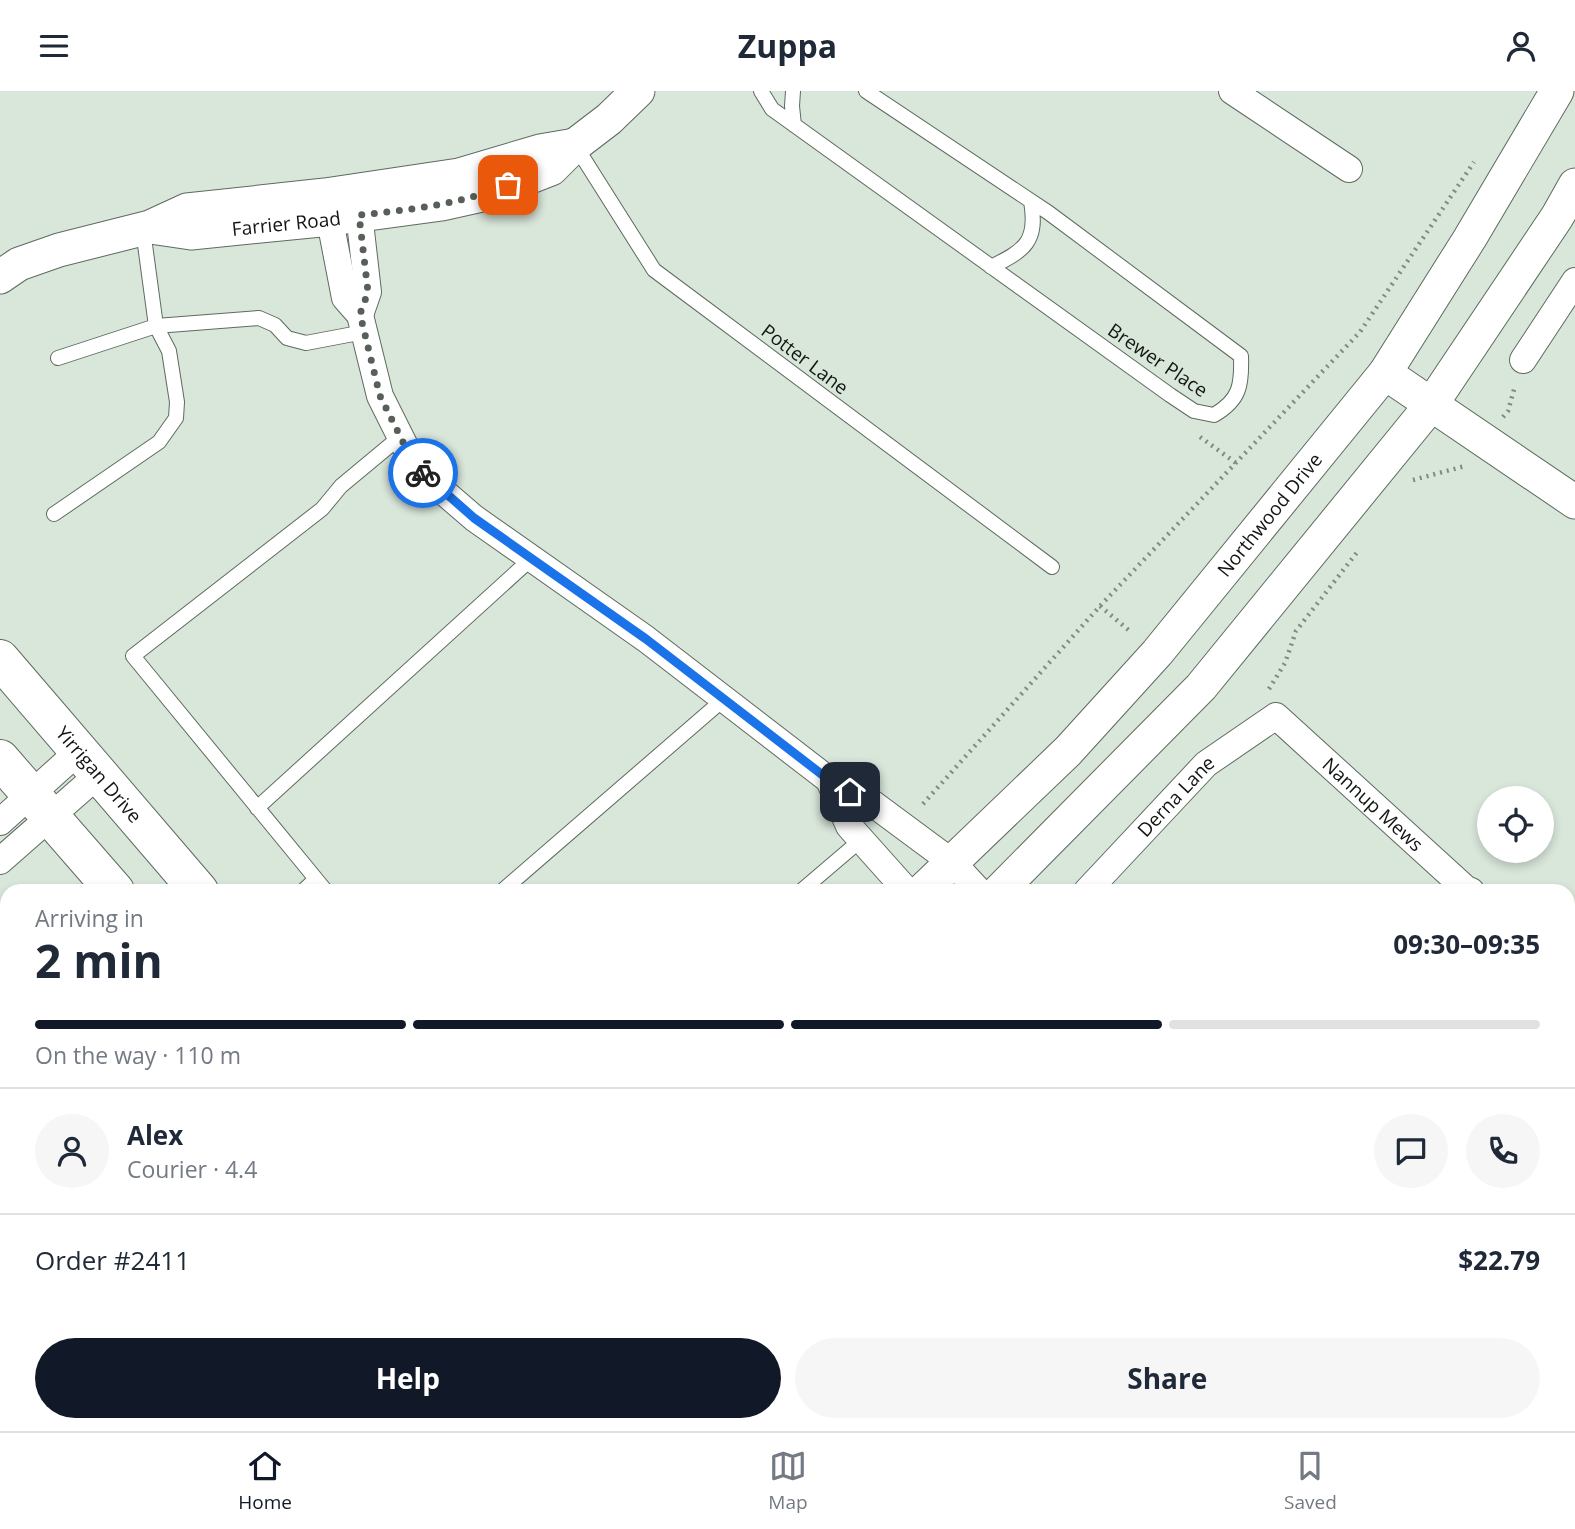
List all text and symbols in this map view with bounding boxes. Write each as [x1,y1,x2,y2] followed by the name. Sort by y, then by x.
[738,24,837,67] text: Zuppa
[35,27,73,65] icon: menu
[1502,27,1540,65] icon: person
[478,155,538,215] pin
[489,166,527,204] icon: bag
[230,205,342,242] street label: Farrier Road
[1103,317,1213,403] street label: Brewer Place
[756,318,854,400] street label: Potter Lane
[388,438,458,508] courier
[1211,447,1328,582] street label: Northwood Drive
[404,454,442,492] icon: bike
[50,720,148,828] street label: Yirrigan Drive
[1131,749,1219,842] street label: Derna Lane
[1317,752,1429,857] street label: Nannup Mews
[820,762,880,822] pin
[831,773,869,811] icon: home
[1477,786,1554,863] map controls
[1477,786,1554,863] button: locate
[35,902,144,934] text: Arriving in
[1393,926,1540,962] text: 09:30–09:35
[35,929,163,991] text: 2 min
[35,1039,241,1071] text: On the way · 110 m
[35,1114,109,1188] button: person
[1374,1114,1448,1188] button: chat
[1466,1114,1540,1188] button: phone
[127,1117,183,1153] text: Alex
[127,1153,257,1185] text: Courier · 4.4
[35,1242,190,1278] text: Order #2411
[1458,1242,1540,1278] text: $22.79
[35,1338,781,1418] button: Help
[795,1338,1540,1418] button: Share
[238,1447,292,1515] tab: Home
[768,1447,808,1515] tab: Map
[1284,1447,1337,1515] tab: Saved

